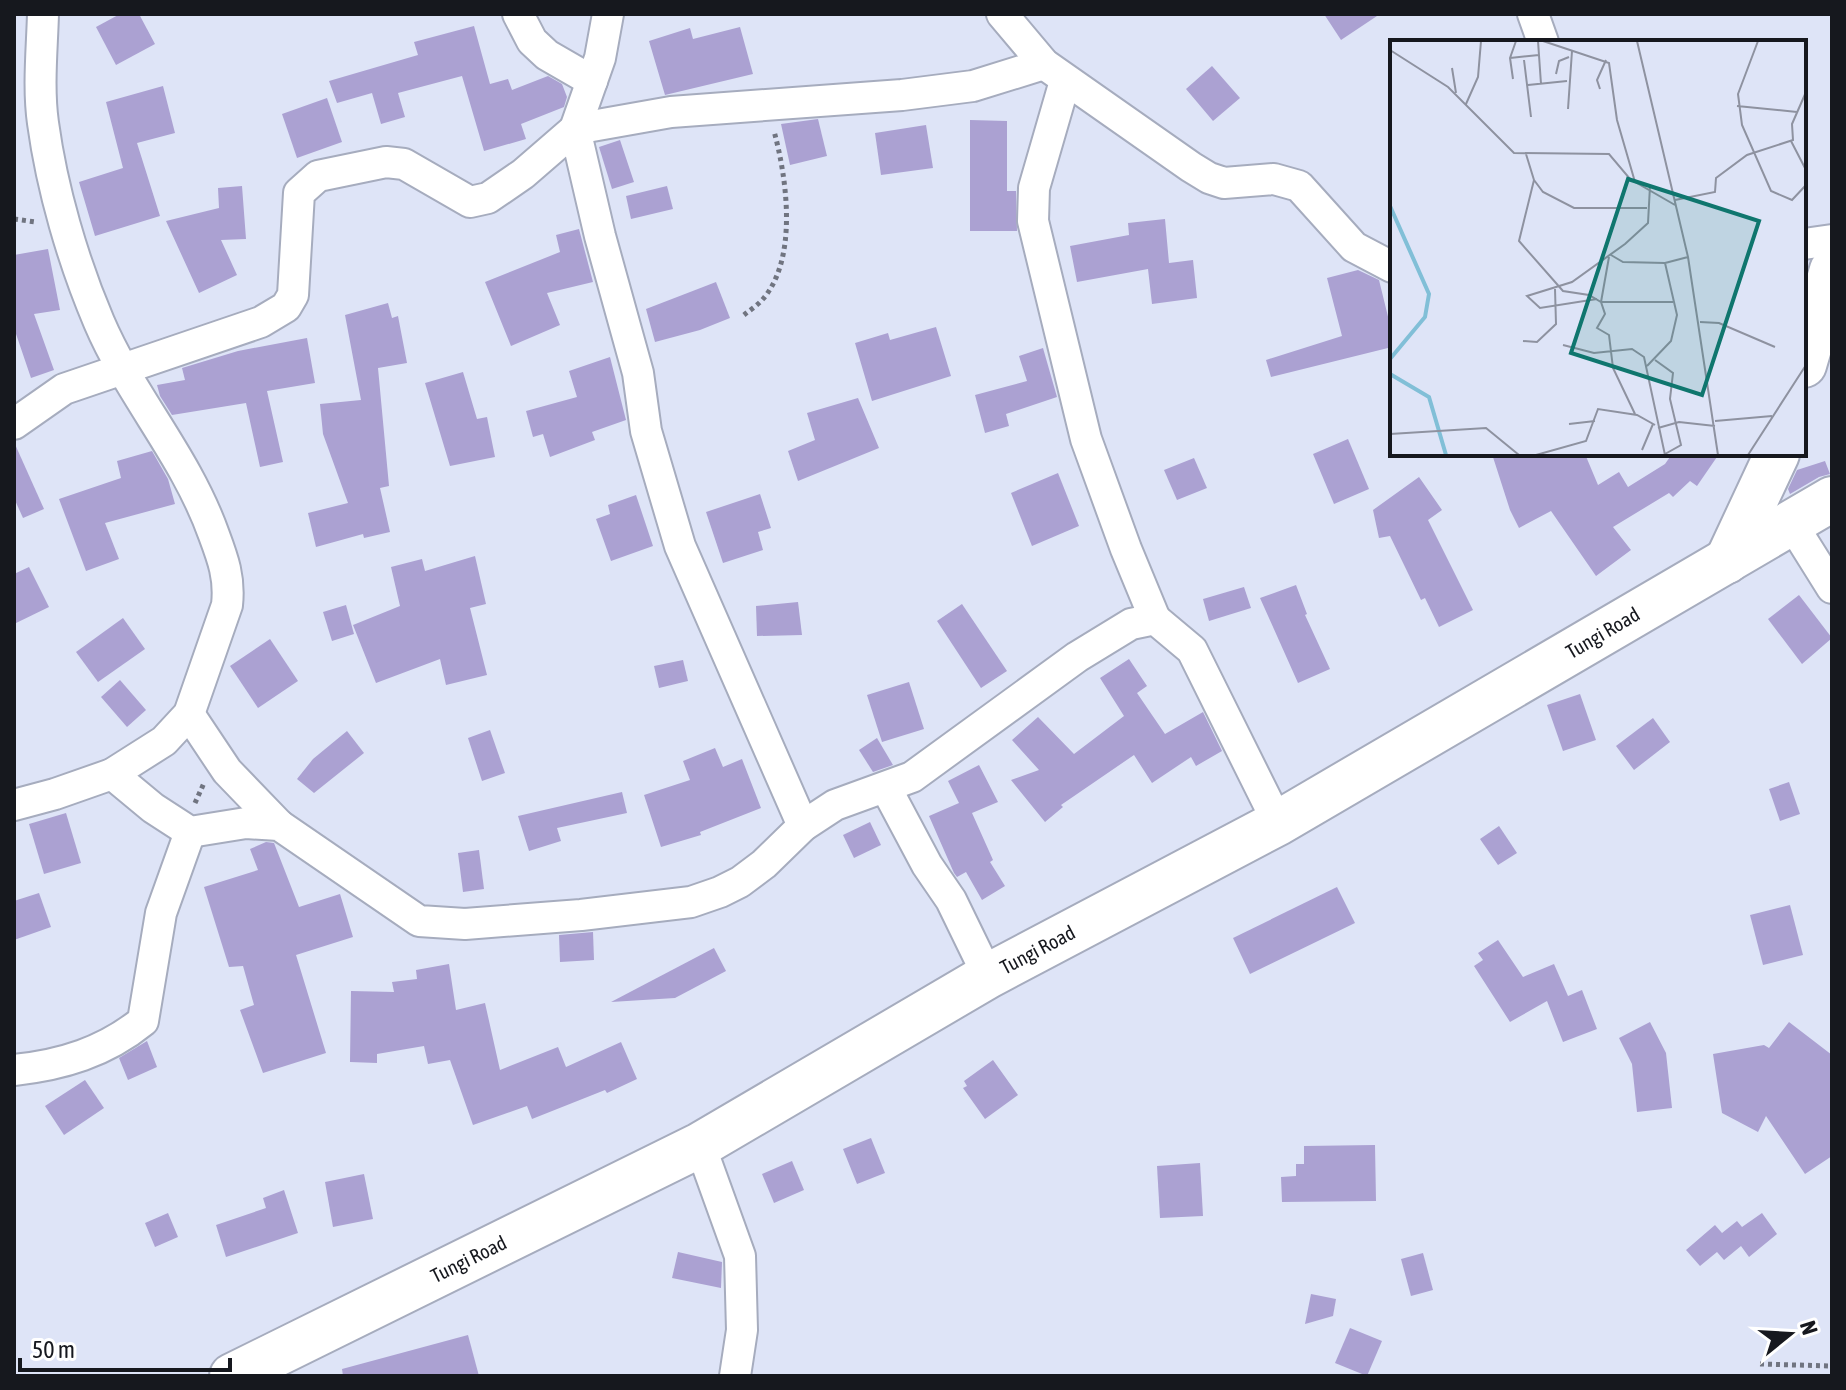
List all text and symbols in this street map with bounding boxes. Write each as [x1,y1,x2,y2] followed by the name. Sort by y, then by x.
[1390,40,1806,456] inset map
[1562,602,1643,663] street label: Tungi Road
[996,920,1079,978] street label: Tungi Road
[427,1230,510,1287] street label: Tungi Road
[1750,1294,1830,1374] north arrow
[1795,1318,1823,1338] text: N
[20,1322,230,1372] scale bar
[32,1336,75,1363] text: 50 m

